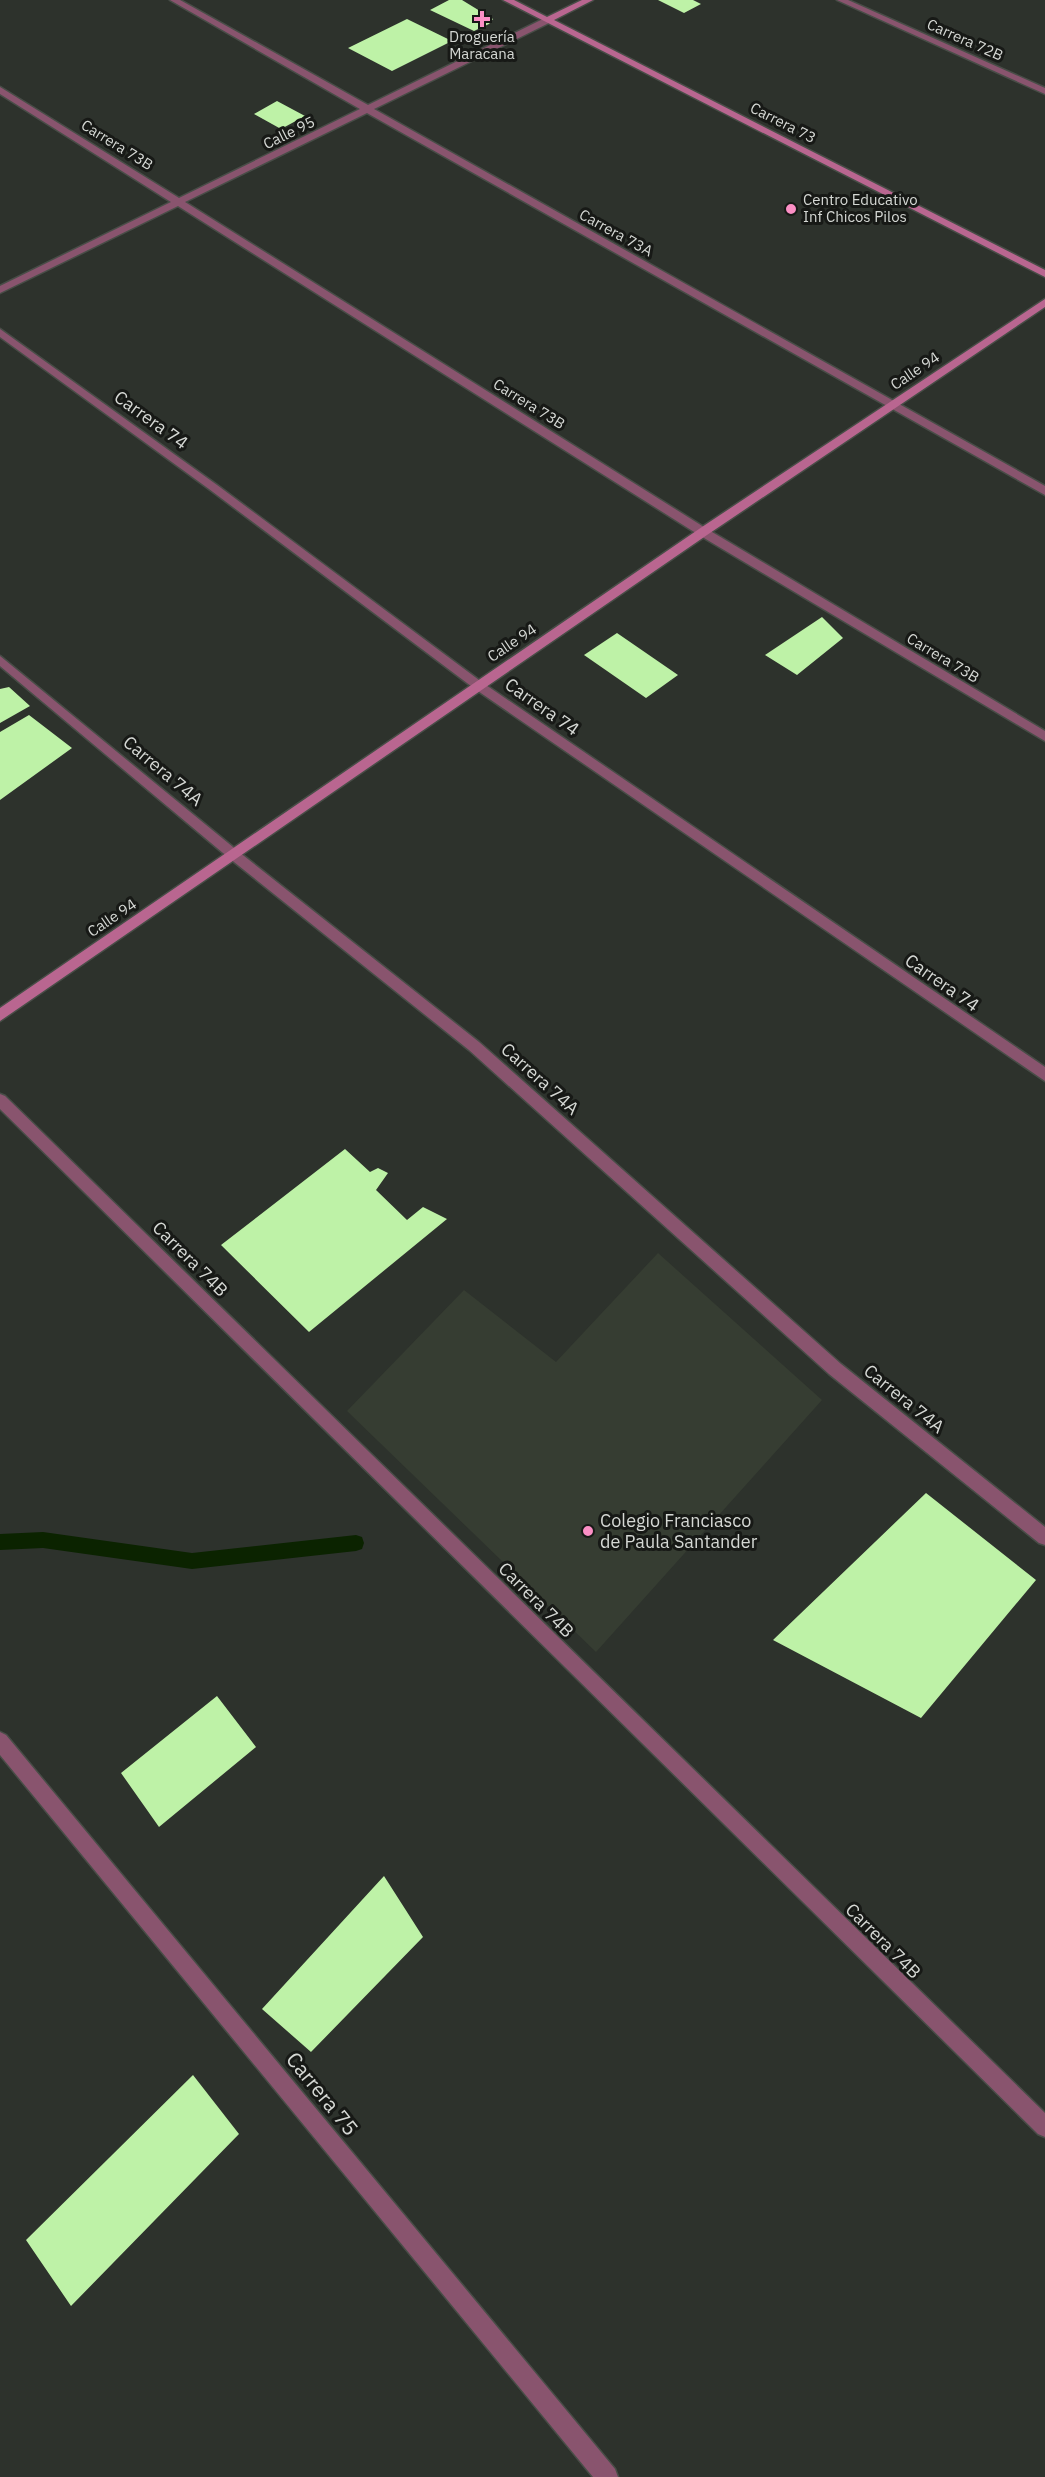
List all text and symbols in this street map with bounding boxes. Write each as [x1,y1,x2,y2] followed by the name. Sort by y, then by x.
[475,12,489,26] marker: Droguería Maracana
[924,14,1006,65] street label: Carrera 72B
[449,27,515,63] place label: Droguería Maracana
[747,98,819,147] street label: Carrera 73
[260,112,318,153] street label: Calle 95
[78,115,157,174] street label: Carrera 73B
[803,190,918,226] place label: Centro Educativo Inf Chicos Pilos
[784,202,798,216] marker: Centro Educativo Inf Chicos Pilos
[576,205,657,261] street label: Carrera 73A
[887,347,943,394] street label: Calle 94
[490,374,569,433] street label: Carrera 73B
[110,385,193,454] street label: Carrera 74
[484,619,540,666] street label: Calle 94
[904,628,983,687] street label: Carrera 73B
[501,673,584,741] street label: Carrera 74
[119,731,208,811] street label: Carrera 74A
[84,894,140,941] street label: Calle 94
[901,949,984,1017] street label: Carrera 74
[496,1038,585,1120] street label: Carrera 74A
[148,1216,233,1301] street label: Carrera 74B
[859,1359,950,1438] street label: Carrera 74A
[600,1509,758,1553] place label: Colegio Franciasco de Paula Santander
[581,1524,595,1538] marker: Colegio Franciasco de Paula Santander
[494,1557,579,1642] street label: Carrera 74B
[841,1898,926,1983] street label: Carrera 74B
[280,2046,365,2141] street label: Carrera 75

